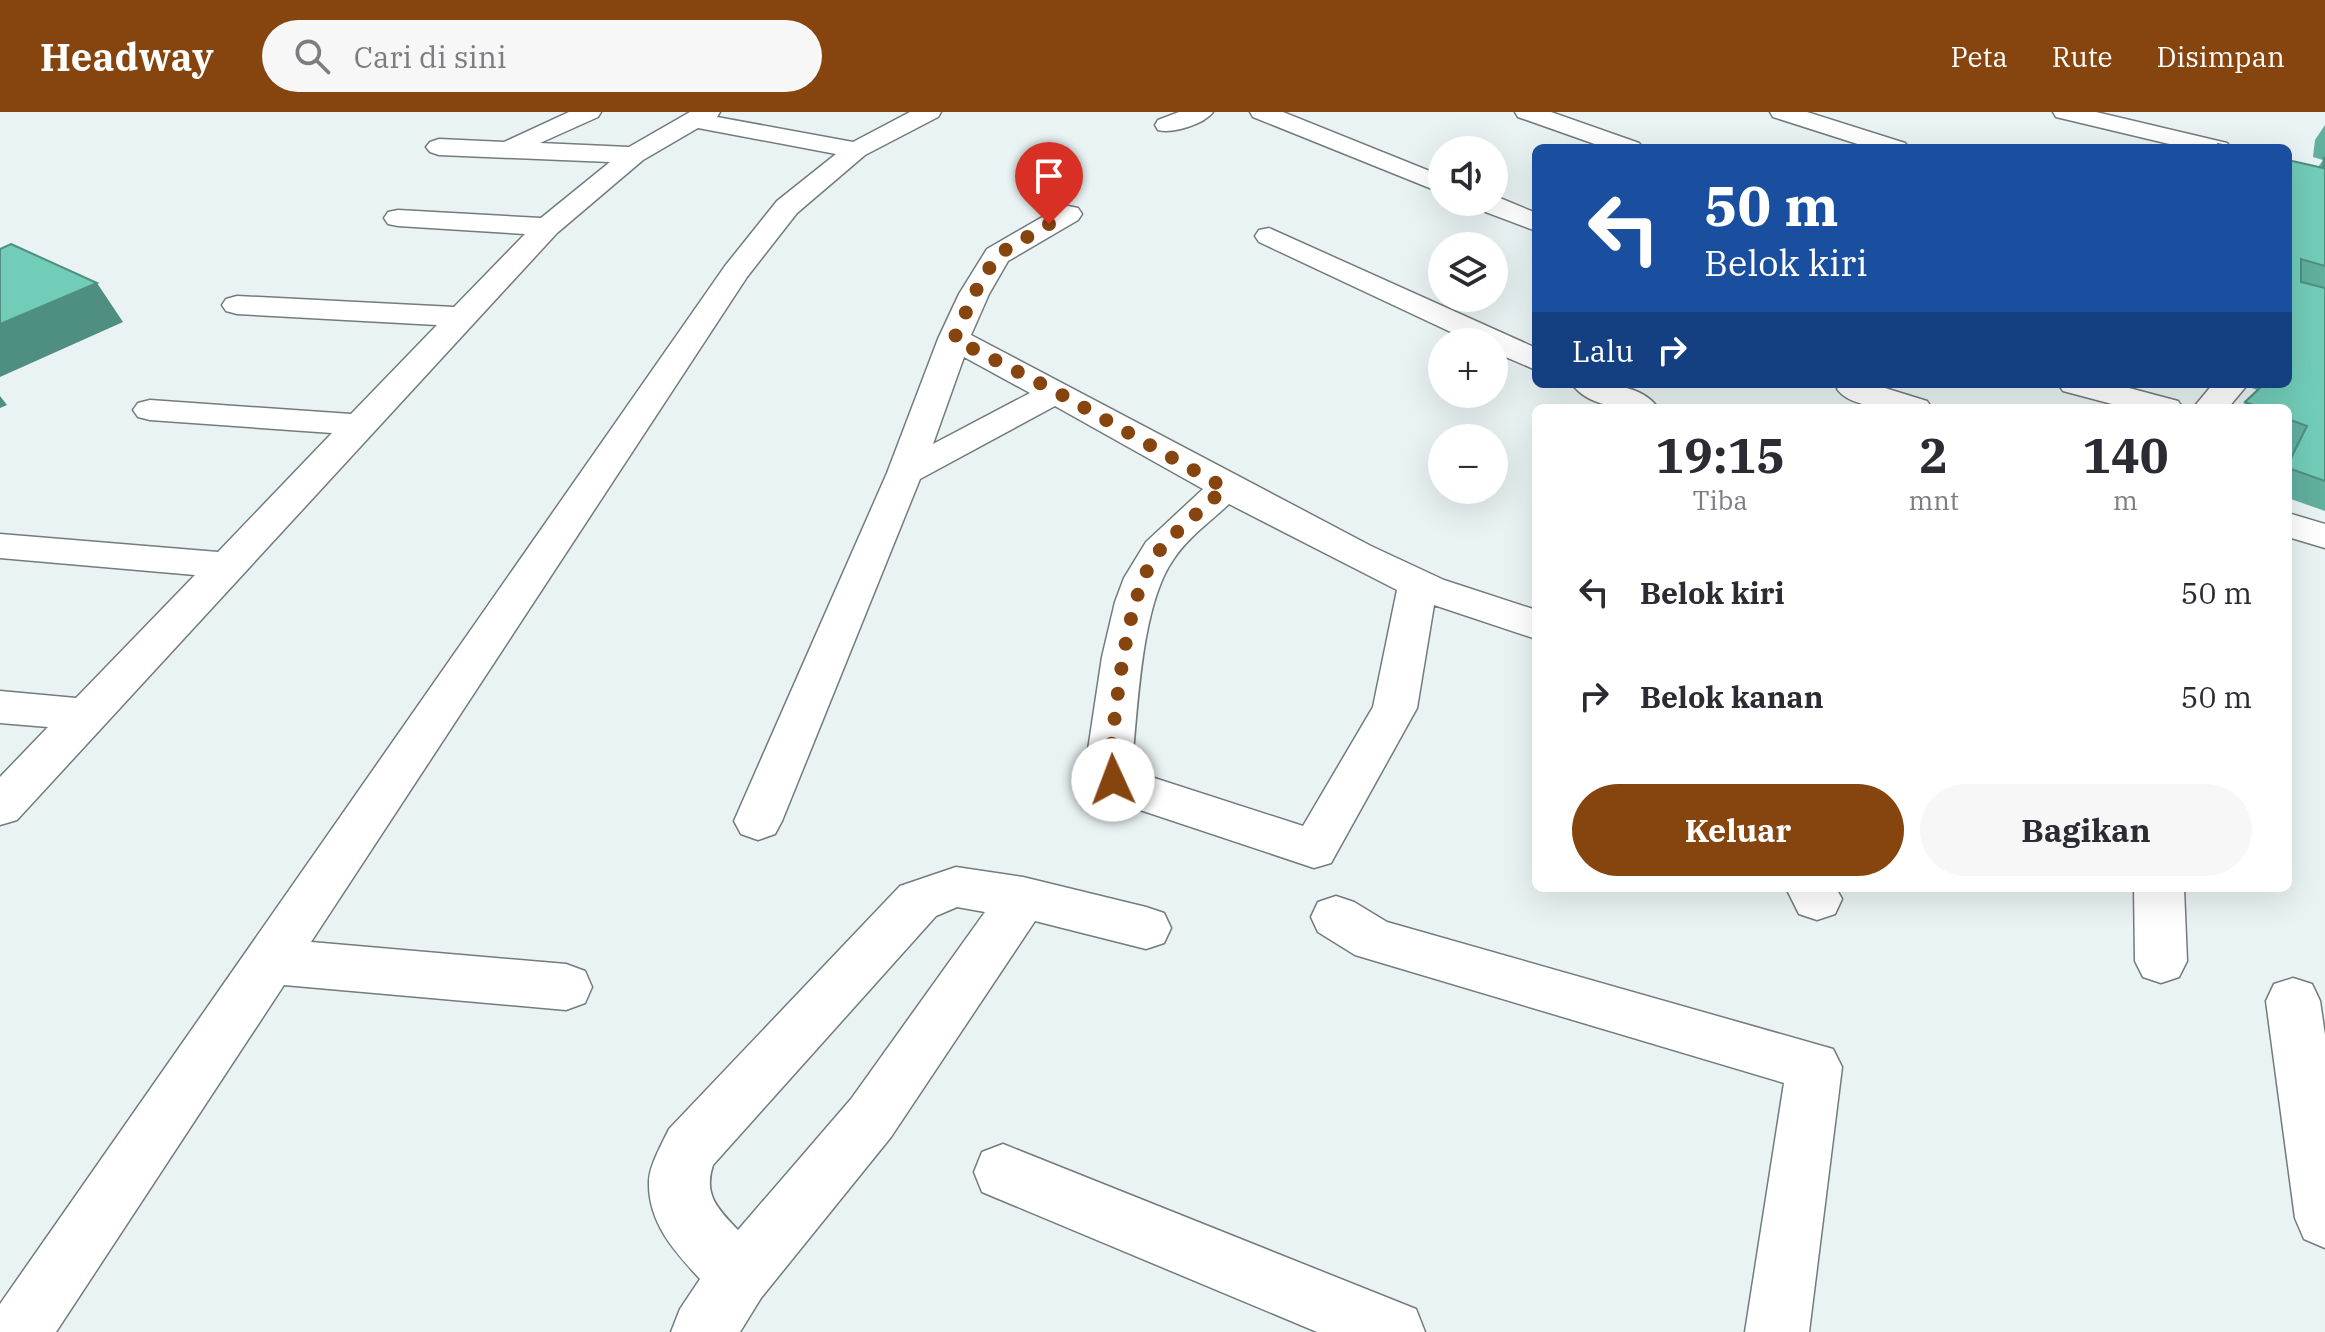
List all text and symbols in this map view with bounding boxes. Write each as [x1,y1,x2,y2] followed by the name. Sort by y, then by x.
[262,20,822,92] search box
[40,32,214,81] text: Headway
[290,34,334,78] icon: search
[354,37,506,76] text: Cari di sini
[1951,38,2008,75] text: Peta
[2052,38,2113,75] text: Rute
[2157,38,2285,75] text: Disimpan
[1428,136,1508,504] map controls
[1428,136,1508,216] button: sound
[1015,142,1083,224] pin
[1027,154,1071,198] icon: arrive
[1704,169,1839,241] text: 50 m
[1572,176,1676,280] icon: left
[1428,232,1508,312] button: layers
[1704,239,1868,286] text: Belok kiri
[1428,328,1508,408] button: +
[1650,328,1694,372] icon: right
[1572,331,1634,370] text: Lalu
[1428,424,1508,504] button: −
[1655,424,1785,486] text: 19:15
[1919,424,1948,486] text: 2
[2082,424,2169,486] text: 140
[1693,483,1748,517] text: Tiba
[1908,483,1959,517] text: mnt
[2113,483,2138,517] text: m
[1572,570,1616,614] icon: left
[1640,573,1785,612] text: Belok kiri
[2180,573,2252,612] text: 50 m
[1572,674,1616,718] icon: right
[1640,677,1824,716] text: Belok kanan
[2180,677,2252,716] text: 50 m
[1071,738,1155,822] position arrow
[1572,784,1904,876] button: Keluar
[1920,784,2252,876] button: Bagikan

